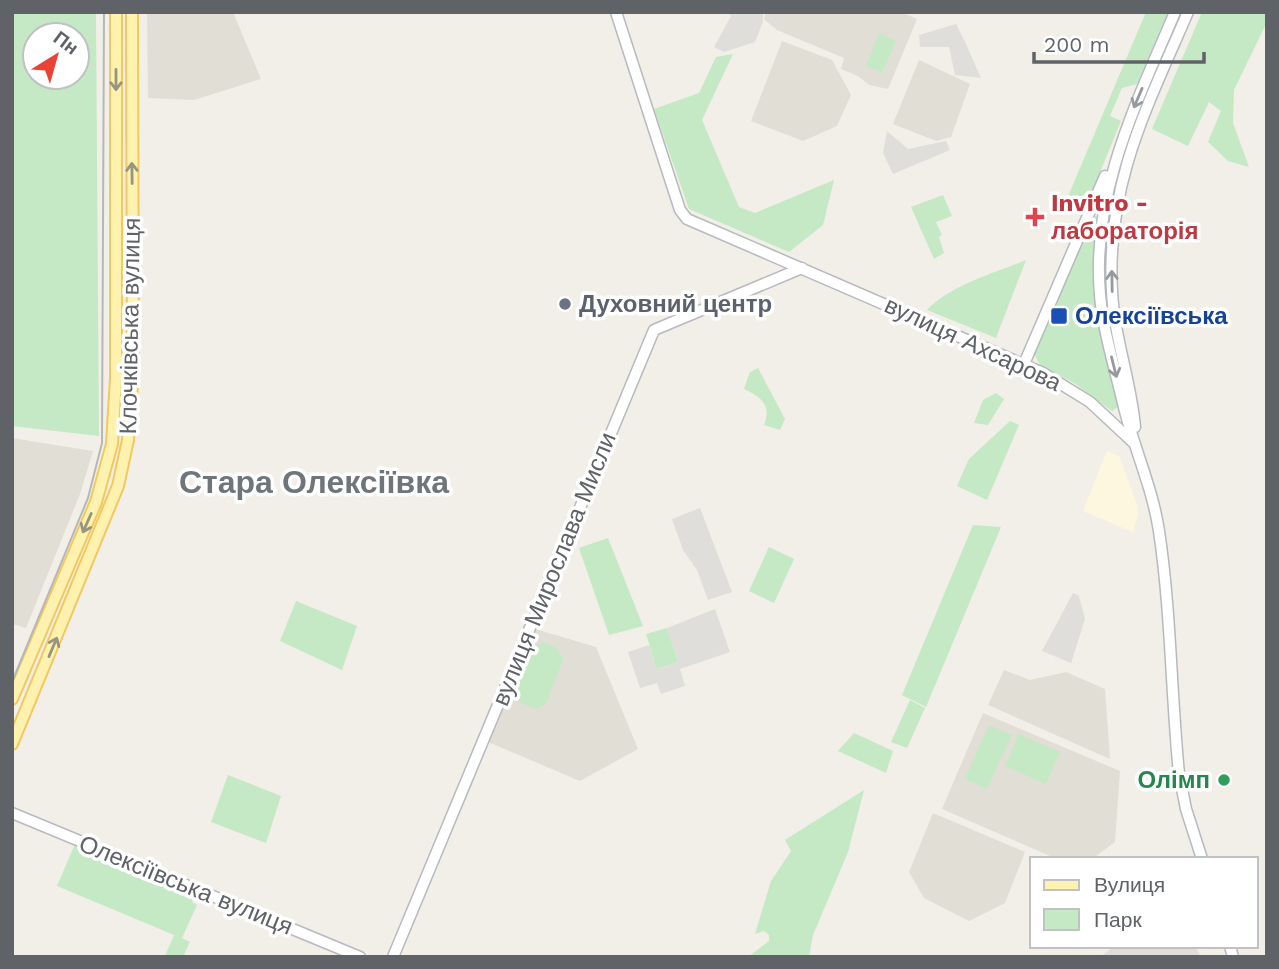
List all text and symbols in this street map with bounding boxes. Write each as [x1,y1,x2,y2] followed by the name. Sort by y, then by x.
[21,21,91,91] north arrow
[1034,21,1204,65] scale bar
[49,26,83,60] text: Пн
[1044,32,1110,57] text: 200 m
[109,69,122,92] one-way arrow
[1131,86,1144,108] one-way arrow
[125,162,139,185] one-way arrow
[1051,189,1199,245] place label: Invitro - лабораторія
[1025,207,1045,227] marker: Invitro - лабораторія
[114,217,146,435] street label: Клочківська вулиця
[1105,270,1119,293] one-way arrow
[579,290,772,318] place label: Духовний центр
[880,291,1066,397] street label: вулиця Ахсарова
[557,296,573,312] marker: Духовний центр
[1075,302,1228,330] place label: Олексіївська
[1049,306,1069,326] marker: Олексіївська
[1108,355,1122,378] one-way arrow
[486,428,622,710] street label: вулиця Мирослава Мисли
[179,463,449,501] district label: Стара Олексіївка
[80,512,93,533] one-way arrow
[47,637,60,659] one-way arrow
[1137,766,1210,794] place label: Олімп
[1216,772,1232,788] marker: Олімп
[75,829,297,941] street label: Олексіївська вулиця
[1030,857,1258,948] legend
[1094,872,1165,897] text: Вулиця
[1094,907,1142,932] text: Парк

